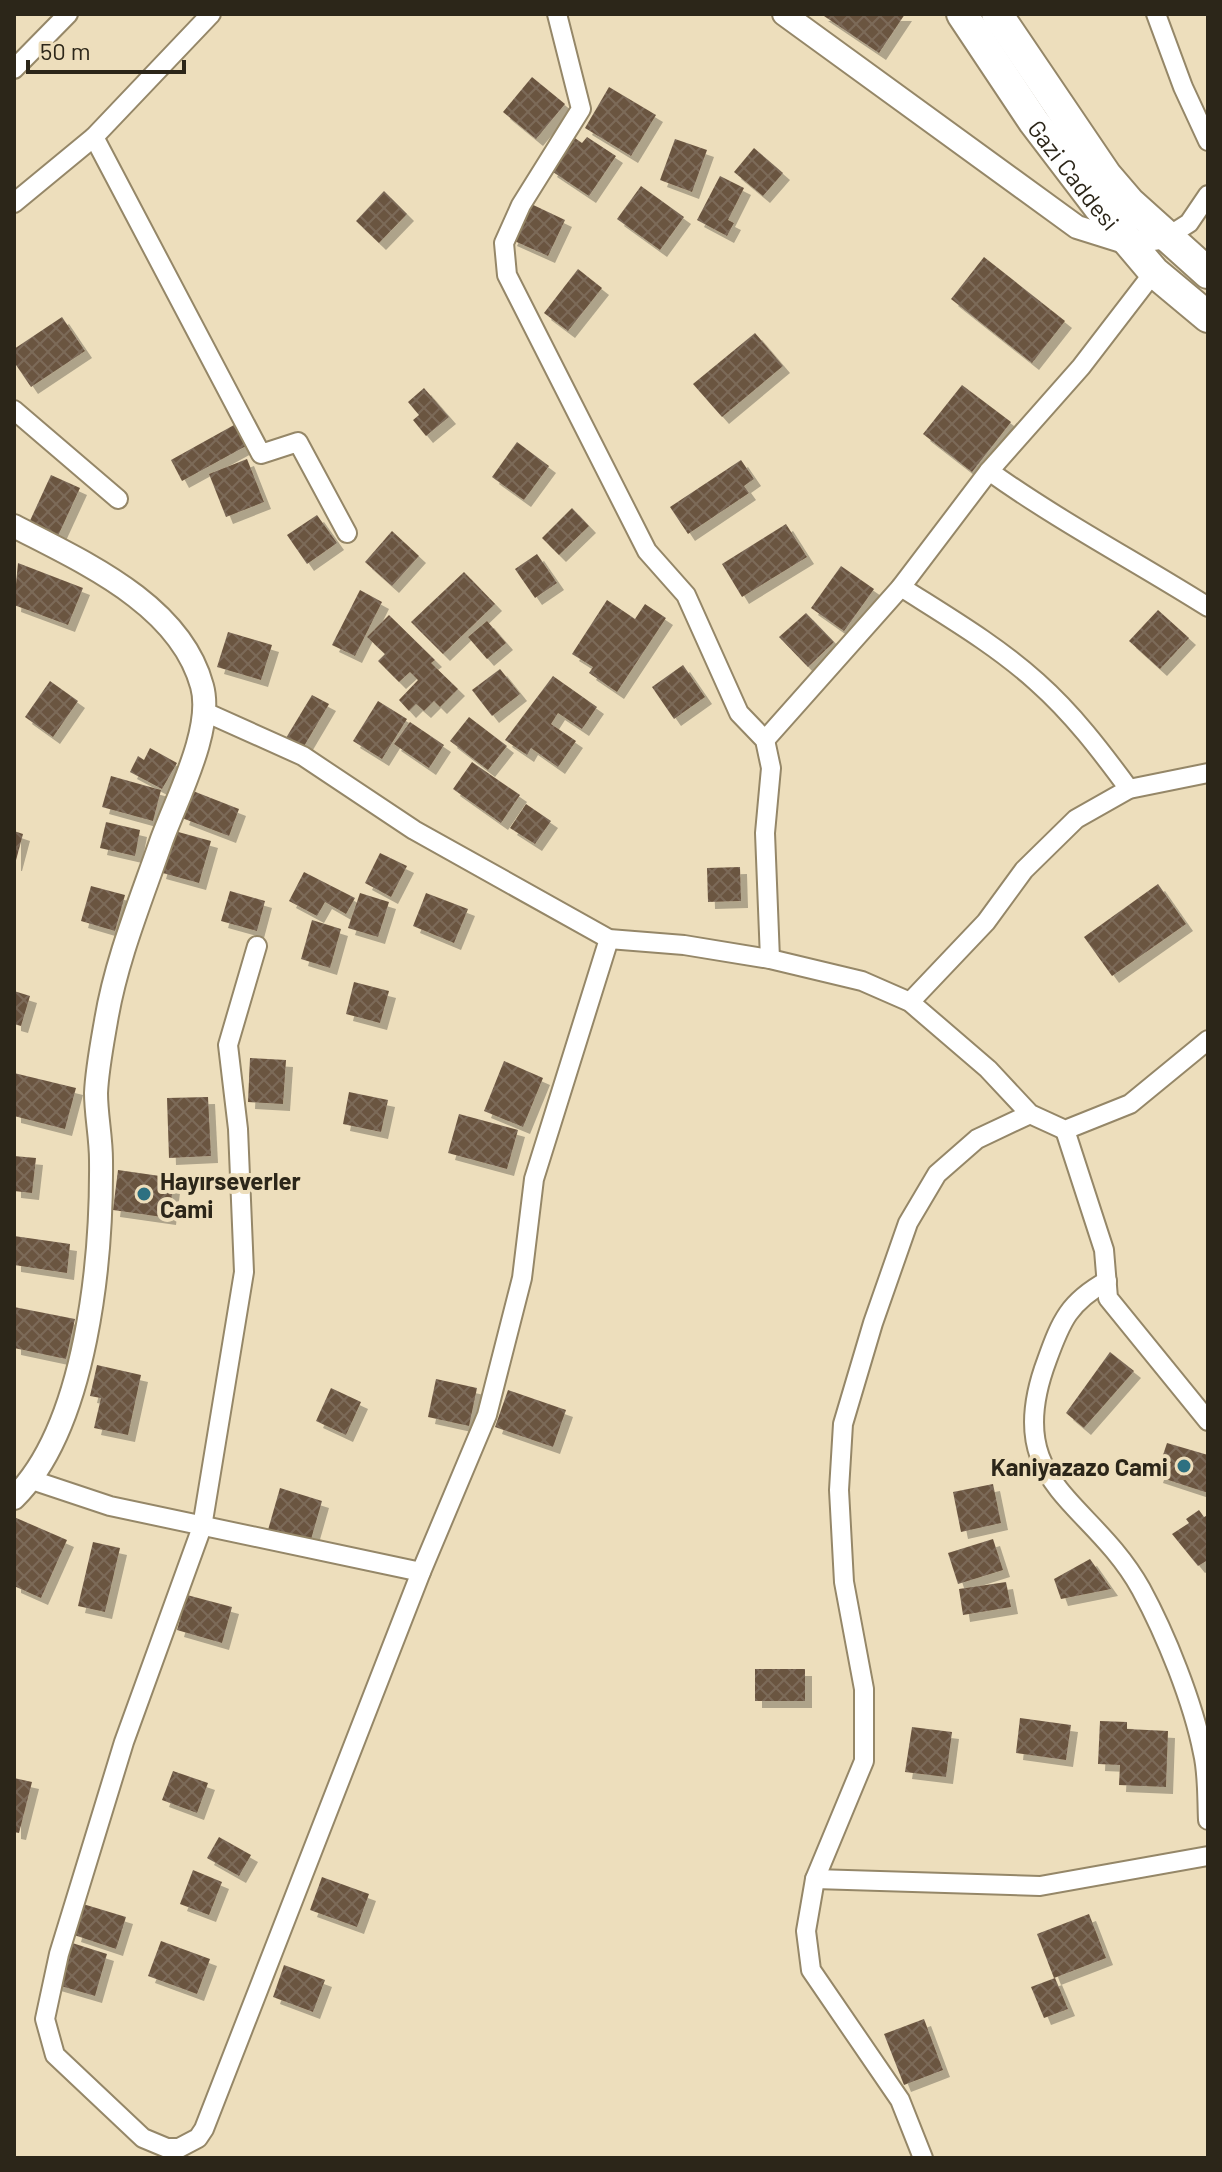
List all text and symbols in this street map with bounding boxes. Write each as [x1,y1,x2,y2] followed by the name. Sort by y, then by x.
[28,24,184,74] scale bar
[40,36,91,65] text: 50 m
[1023,114,1126,236] street label: Gazi Caddesi
[160,1166,301,1223] place label: Hayırseverler Cami
[135,1185,153,1203] marker: Hayırseverler Cami
[991,1452,1168,1481] place label: Kaniyazazo Cami
[1175,1457,1193,1475] marker: Kaniyazazo Cami

